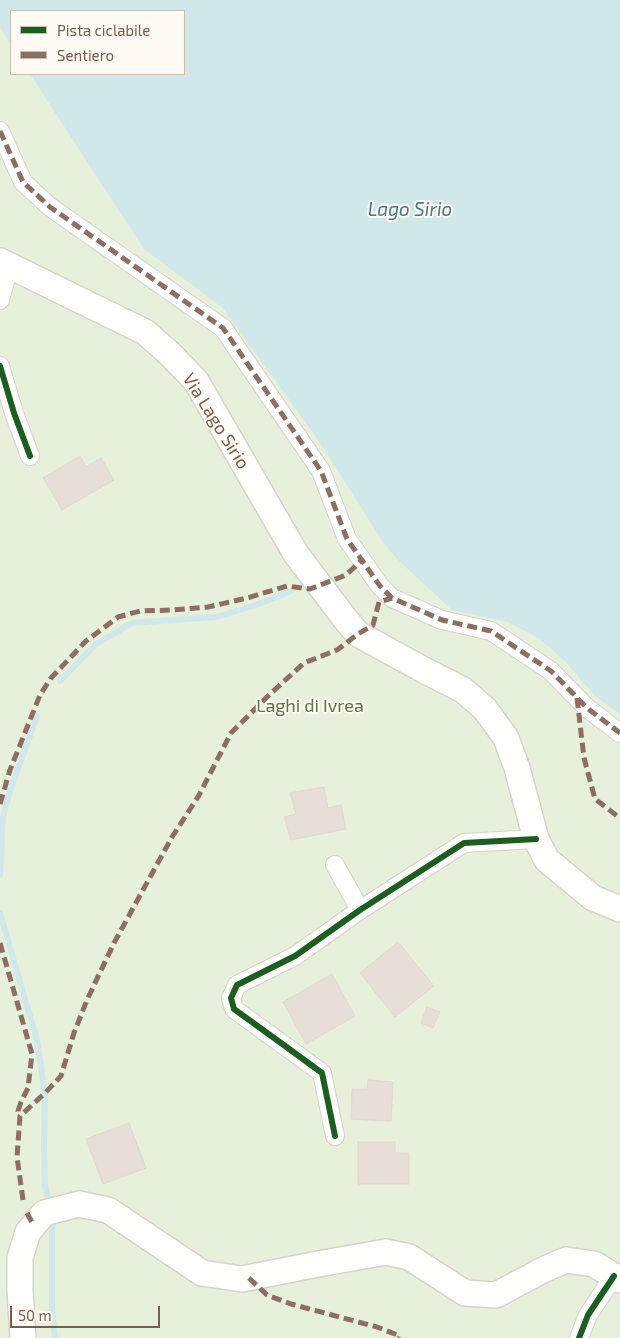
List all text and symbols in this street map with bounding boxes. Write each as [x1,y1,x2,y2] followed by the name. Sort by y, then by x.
[10,10,185,75] legend
[57,21,150,39] text: Pista ciclabile
[57,46,114,64] text: Sentiero
[368,199,452,221] water label: Lago Sirio
[178,369,254,473] street label: Via Lago Sirio
[256,695,364,717] park label: Laghi di Ivrea
[12,1296,162,1328] scale bar
[18,1306,52,1324] text: 50 m

